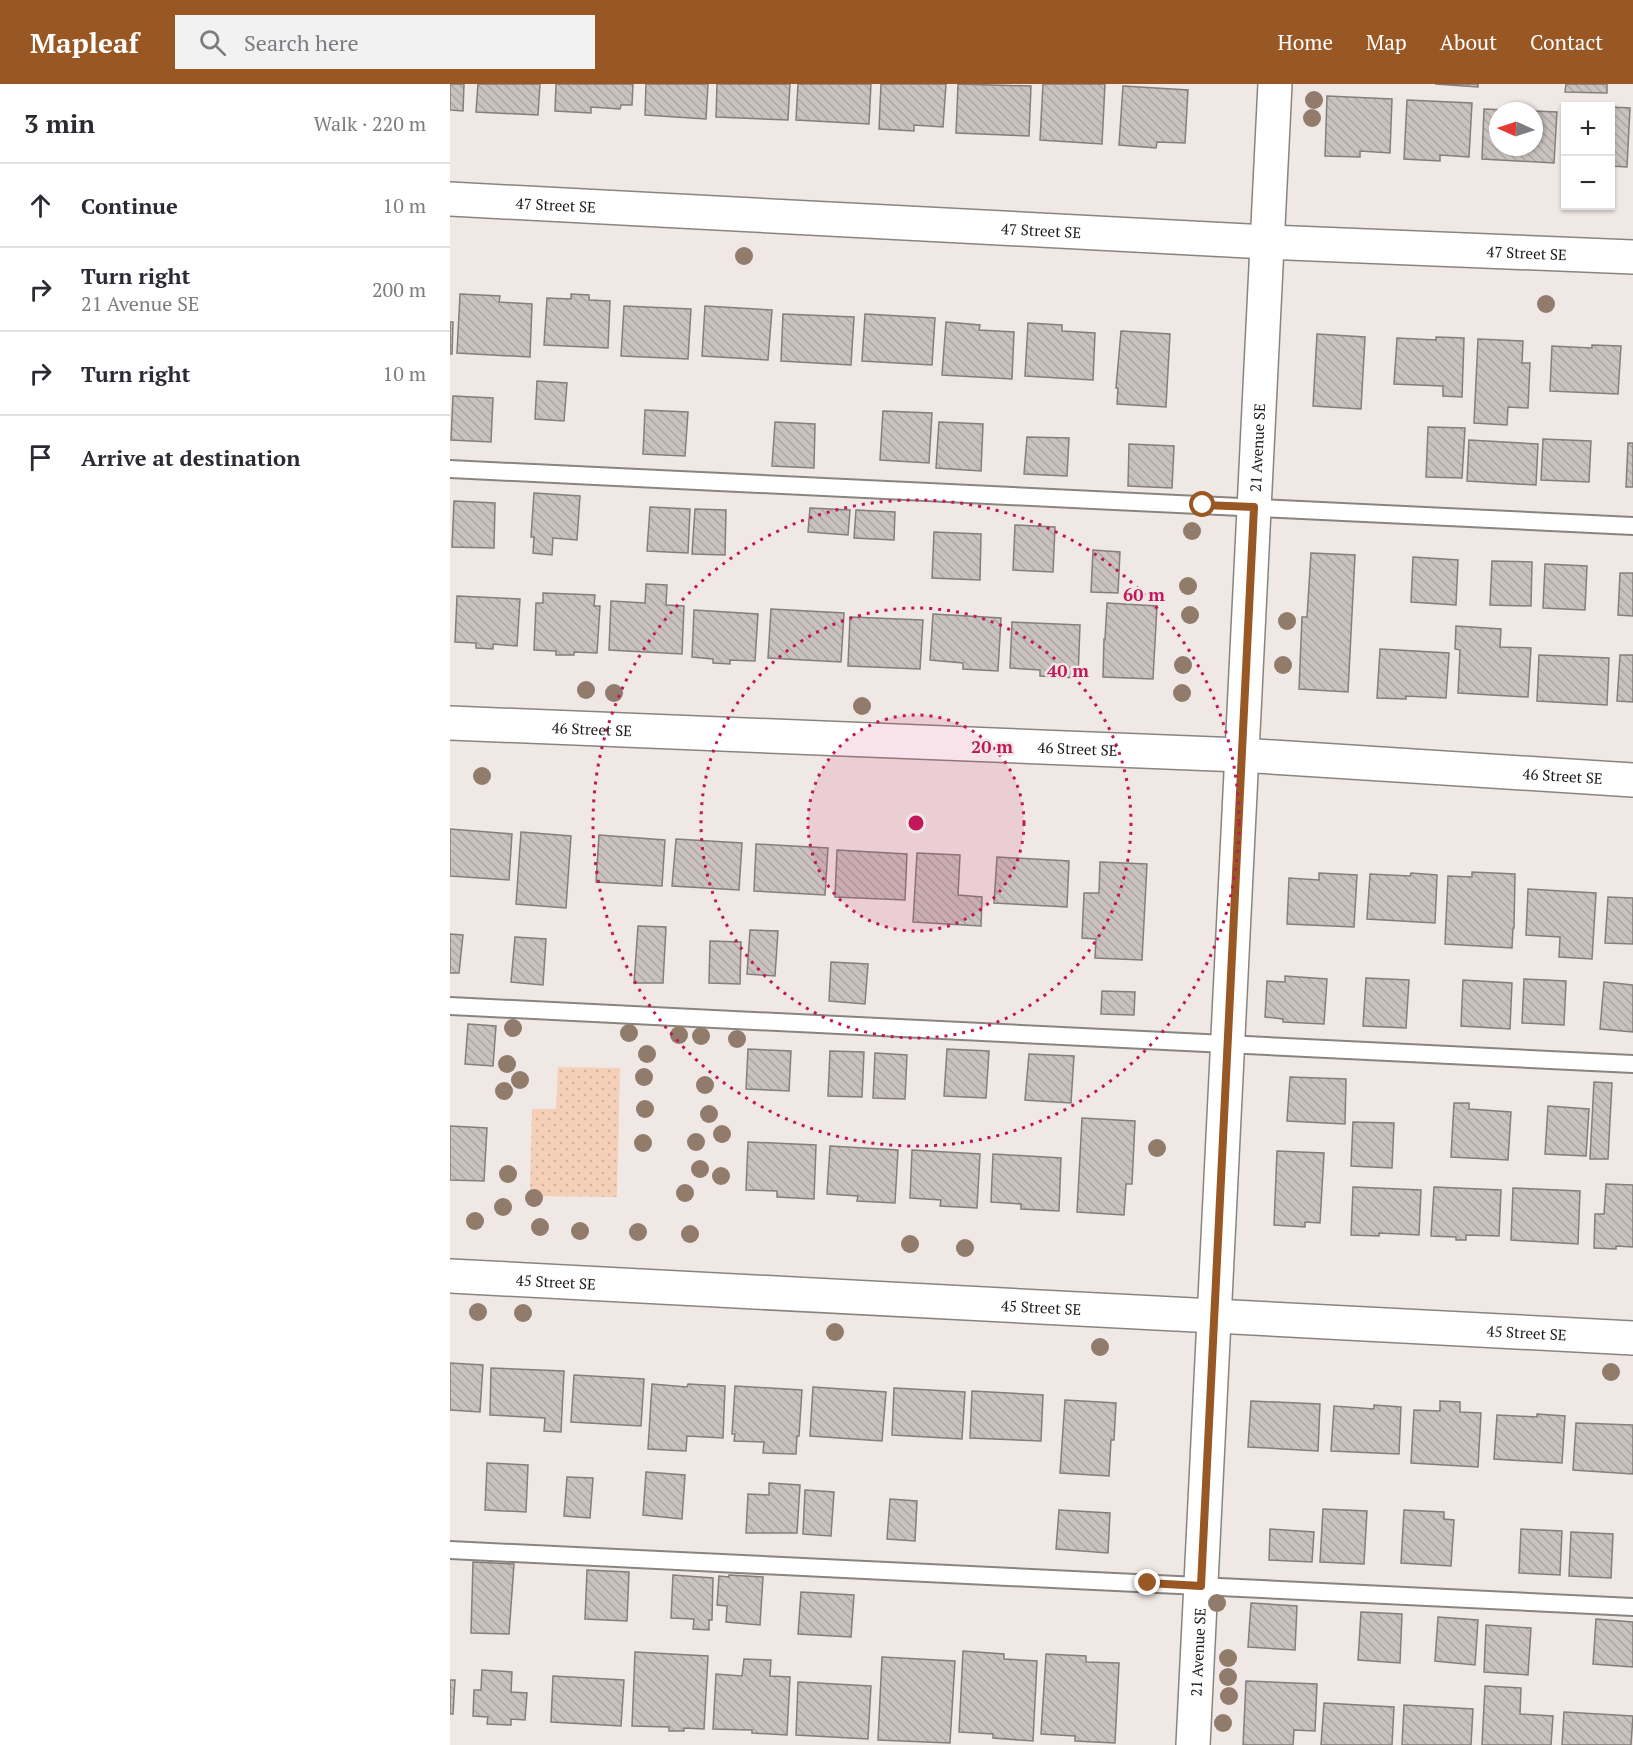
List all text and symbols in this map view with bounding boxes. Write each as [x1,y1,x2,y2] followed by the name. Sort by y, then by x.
[175,15,595,69] search box
[30,24,139,61] text: Mapleaf
[196,26,229,59] icon: search
[244,28,358,57] text: Search here
[1277,28,1333,56] text: Home
[1366,28,1407,56] text: Map
[1440,28,1497,56] text: About
[1530,28,1603,56] text: Contact
[1489,102,1543,156] north arrow
[1561,102,1615,210] map controls
[1561,102,1615,156] button: +
[24,106,95,140] text: 3 min
[314,110,426,137] text: Walk · 220 m
[1561,156,1615,210] button: −
[24,189,57,222] icon: ahead
[81,191,178,220] text: Continue
[383,192,426,219] text: 10 m
[515,192,596,217] street label: 47 Street SE
[1001,218,1082,242] street label: 47 Street SE
[1486,241,1567,264] street label: 47 Street SE
[81,261,190,290] text: Turn right
[24,273,57,306] icon: right
[372,276,426,303] text: 200 m
[81,290,200,317] text: 21 Avenue SE
[24,357,57,390] icon: right
[81,359,190,388] text: Turn right
[383,360,426,387] text: 10 m
[1245,403,1269,493] street label: 21 Avenue SE
[24,441,57,474] icon: arrive
[81,443,300,472] text: Arrive at destination
[1189,491,1215,517] route start
[1123,582,1165,606] text: 60 m
[1047,658,1089,682] text: 40 m
[551,717,632,740] street label: 46 Street SE
[971,734,1013,758] text: 20 m
[1037,737,1118,760] street label: 46 Street SE
[1522,763,1603,788] street label: 46 Street SE
[906,813,926,833] centre of rings
[515,1269,596,1294] street label: 45 Street SE
[1001,1295,1082,1319] street label: 45 Street SE
[1486,1320,1567,1345] street label: 45 Street SE
[1134,1569,1160,1595] route end
[1185,1607,1210,1697] street label: 21 Avenue SE

